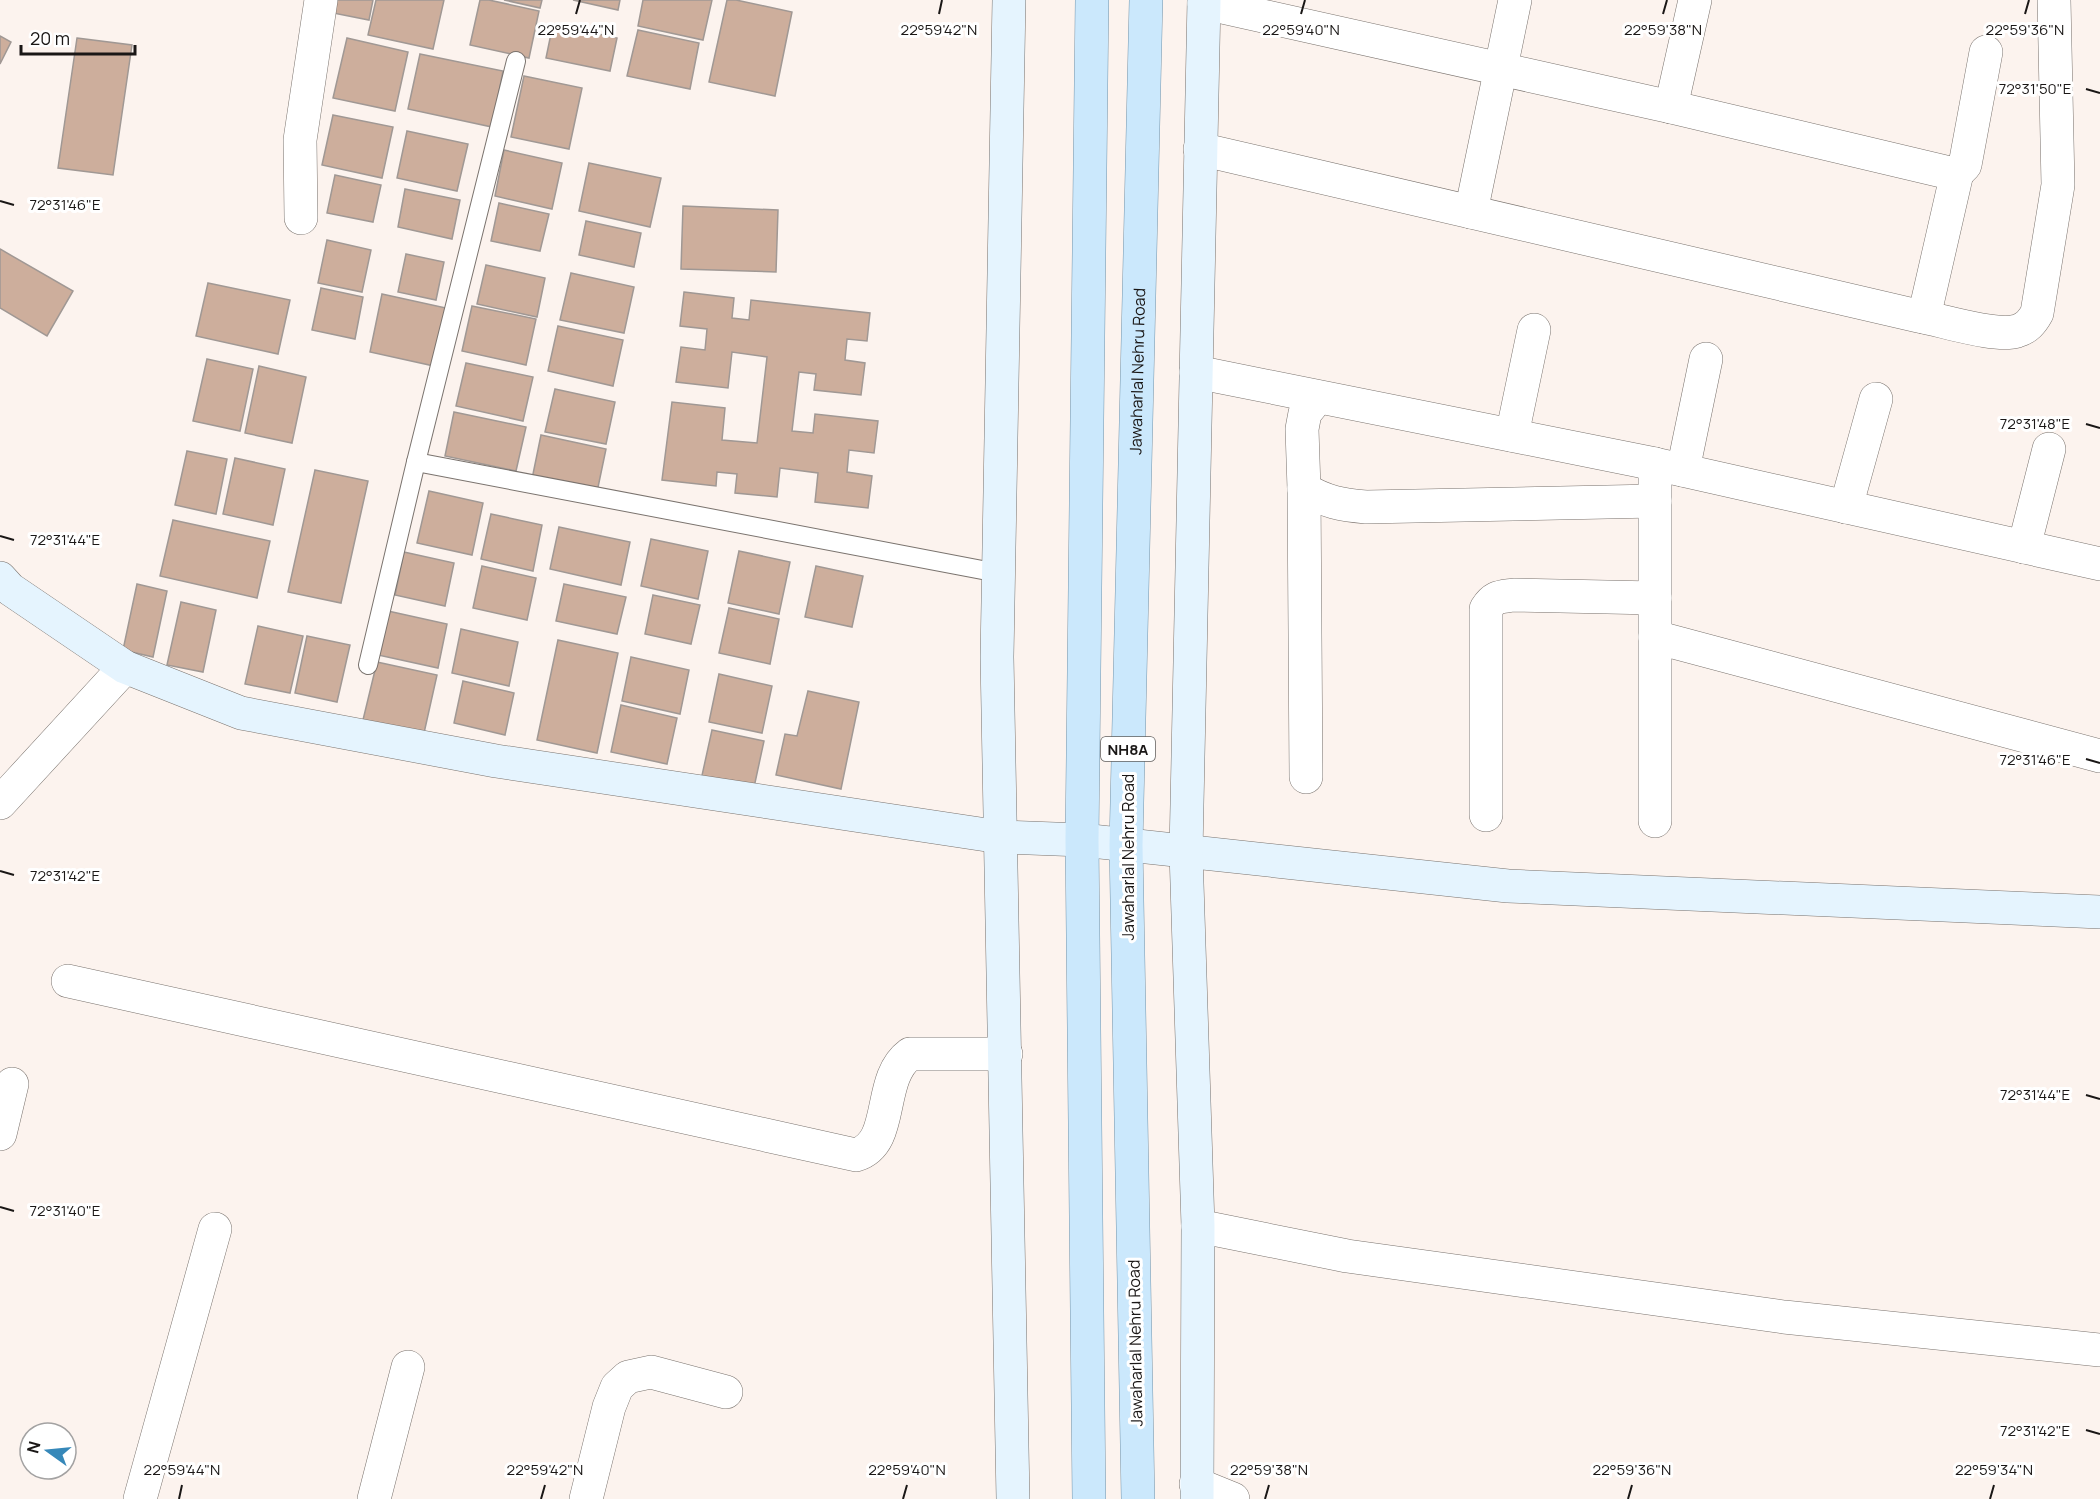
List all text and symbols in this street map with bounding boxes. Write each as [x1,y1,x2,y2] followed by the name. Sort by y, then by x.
[21,18,135,56] scale bar
[538,19,614,40] text: 22°59'44"N
[901,19,977,40] text: 22°59'42"N
[1262,19,1340,40] text: 22°59'40"N
[1624,19,1702,40] text: 22°59'38"N
[1986,19,2064,40] text: 22°59'36"N
[30,26,70,50] text: 20 m
[1999,78,2071,99] text: 72°31'50"E
[30,194,100,215] text: 72°31'46"E
[1124,288,1150,455] street label: Jawaharlal Nehru Road
[2000,413,2070,434] text: 72°31'48"E
[30,529,100,550] text: 72°31'44"E
[1101,737,1155,761] road number: NH8A
[2000,749,2070,770] text: 72°31'46"E
[1117,774,1139,940] street label: Jawaharlal Nehru Road
[30,865,100,886] text: 72°31'42"E
[2000,1084,2070,1105] text: 72°31'44"E
[30,1200,100,1221] text: 72°31'40"E
[1123,1260,1147,1426] street label: Jawaharlal Nehru Road
[2000,1420,2070,1441] text: 72°31'42"E
[18,1421,78,1481] north arrow
[21,1439,46,1456] text: N
[144,1459,220,1480] text: 22°59'44"N
[507,1459,583,1480] text: 22°59'42"N
[868,1459,946,1480] text: 22°59'40"N
[1230,1459,1308,1480] text: 22°59'38"N
[1593,1459,1671,1480] text: 22°59'36"N
[1955,1459,2033,1480] text: 22°59'34"N

